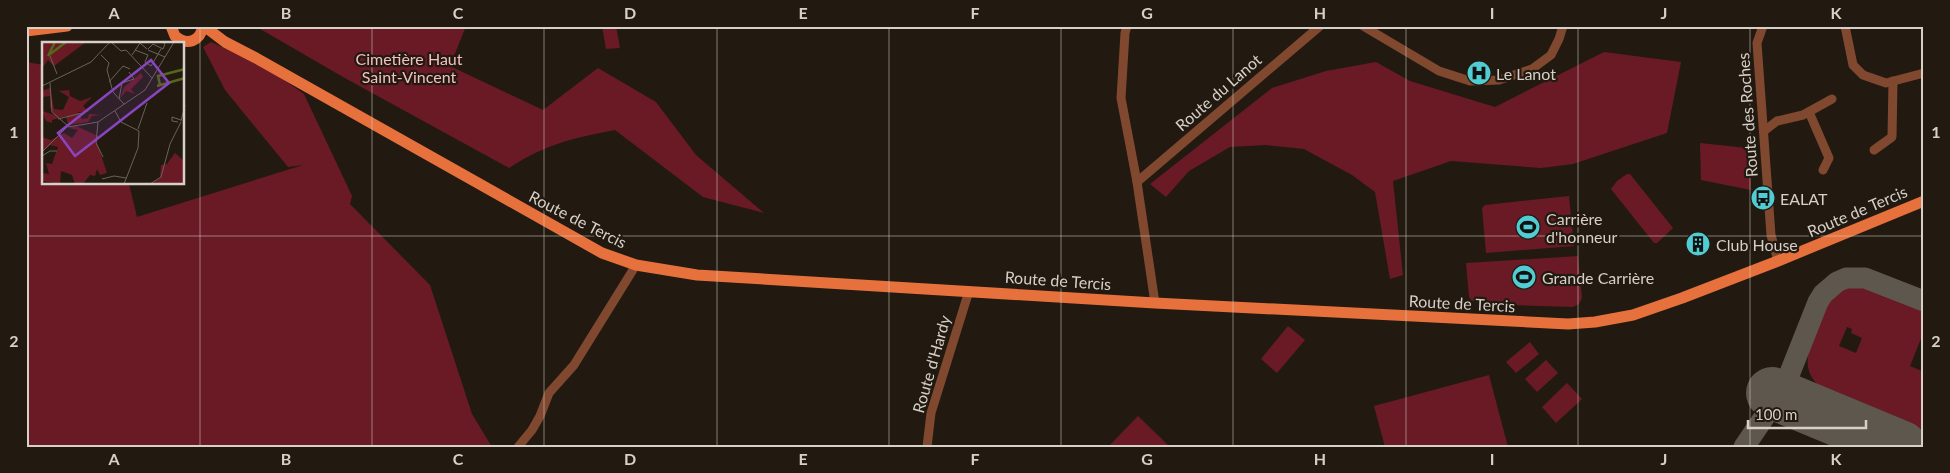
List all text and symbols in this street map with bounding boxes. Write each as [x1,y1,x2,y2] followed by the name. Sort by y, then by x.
[107,3,120,22] text: A
[281,3,291,22] text: B
[453,3,464,22] text: C
[624,3,636,22] text: D
[798,3,808,22] text: E
[970,3,980,22] text: F
[1141,3,1153,22] text: G
[1314,3,1326,22] text: H
[1490,3,1494,22] text: I
[1661,3,1667,22] text: J
[1831,3,1843,22] text: K
[42,42,185,185] inset map
[355,49,463,86] park label: Cimetière Haut Saint-Vincent
[1171,49,1265,134] street label: Route du Lanot
[1733,52,1761,178] street label: Route des Roches
[1466,60,1492,86] hospital icon: Le Lanot
[1496,64,1556,83] place label: Le Lanot
[9,122,19,141] text: 1
[1931,122,1941,141] text: 1
[1804,181,1910,241] street label: Route de Tercis
[1750,185,1776,211] bus stop icon: EALAT
[526,186,630,252] street label: Route de Tercis
[1780,189,1828,208] place label: EALAT
[1546,209,1617,246] place label: Carrière d'honneur
[1515,214,1541,240] sports icon: Carrière d'honneur
[1685,231,1711,257] building icon: Club House
[1716,235,1798,254] place label: Club House
[1511,264,1537,290] sports icon: Grande Carrière
[1004,267,1112,293] street label: Route de Tercis
[1542,268,1654,287] place label: Grande Carrière
[1408,291,1516,315] street label: Route de Tercis
[908,312,954,415] street label: Route d'Hardy
[9,331,19,350] text: 2
[1931,331,1941,350] text: 2
[1748,398,1865,430] scale bar
[1755,405,1797,423] text: 100 m
[107,449,120,468] text: A
[281,449,291,468] text: B
[453,449,464,468] text: C
[624,449,636,468] text: D
[798,449,808,468] text: E
[970,449,980,468] text: F
[1141,449,1153,468] text: G
[1314,449,1326,468] text: H
[1490,449,1494,468] text: I
[1661,449,1667,468] text: J
[1831,449,1843,468] text: K

